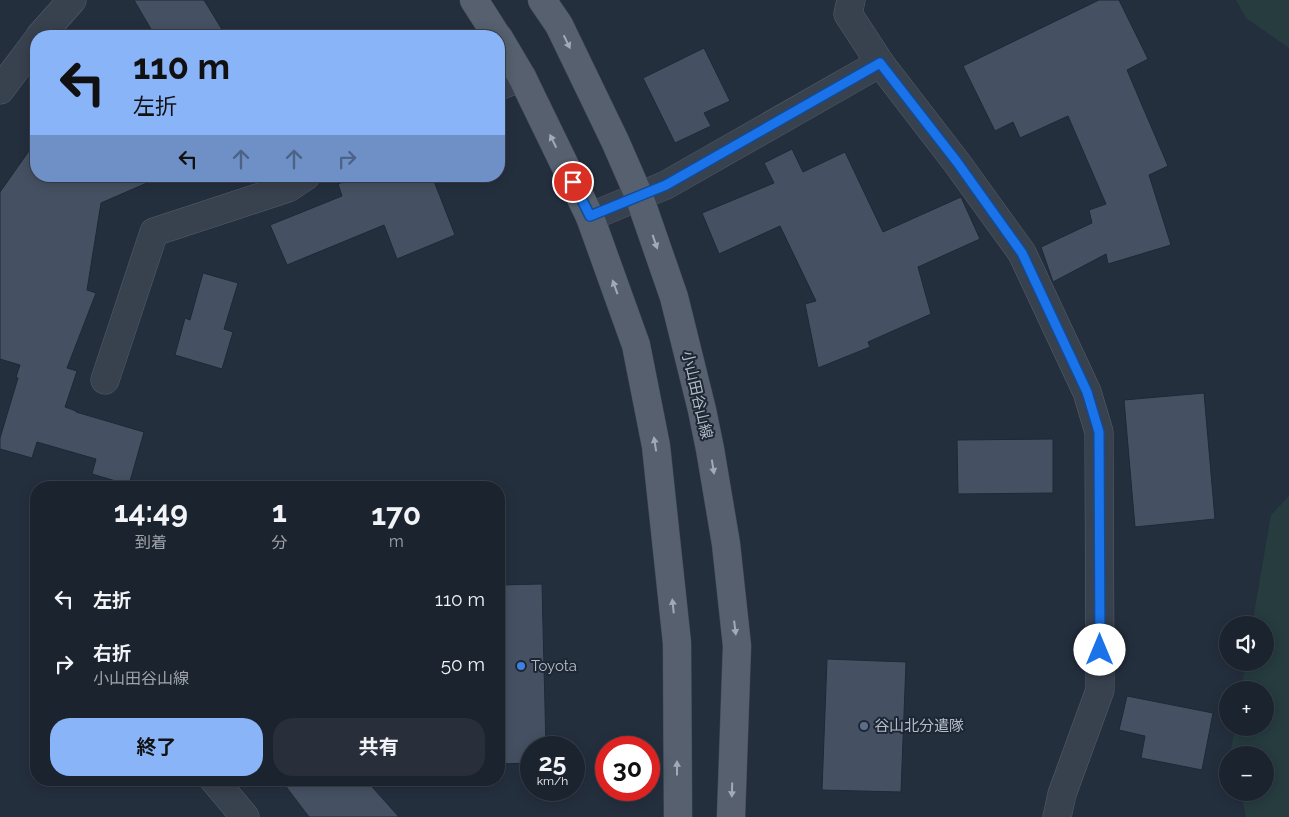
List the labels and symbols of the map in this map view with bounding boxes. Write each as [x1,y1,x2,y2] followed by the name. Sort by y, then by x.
[563,35,571,49] one-way arrow
[549,134,557,148] one-way arrow
[552,161,594,203] pin
[652,235,659,250] one-way arrow
[611,280,619,295] one-way arrow
[678,349,716,441] street label: 小山田谷山線
[651,436,659,452] one-way arrow
[710,459,718,475] one-way arrow
[669,598,677,614] one-way arrow
[731,620,739,636] one-way arrow
[1073,623,1125,675] position arrow
[531,657,577,675] place label: Toyota
[515,660,527,672] marker: Toyota
[874,717,964,735] place label: 谷山北分遣隊
[858,720,870,732] marker: 谷山北分遣隊
[595,736,660,801] speed limit sign: 30
[673,760,681,776] one-way arrow
[728,783,736,799] one-way arrow

